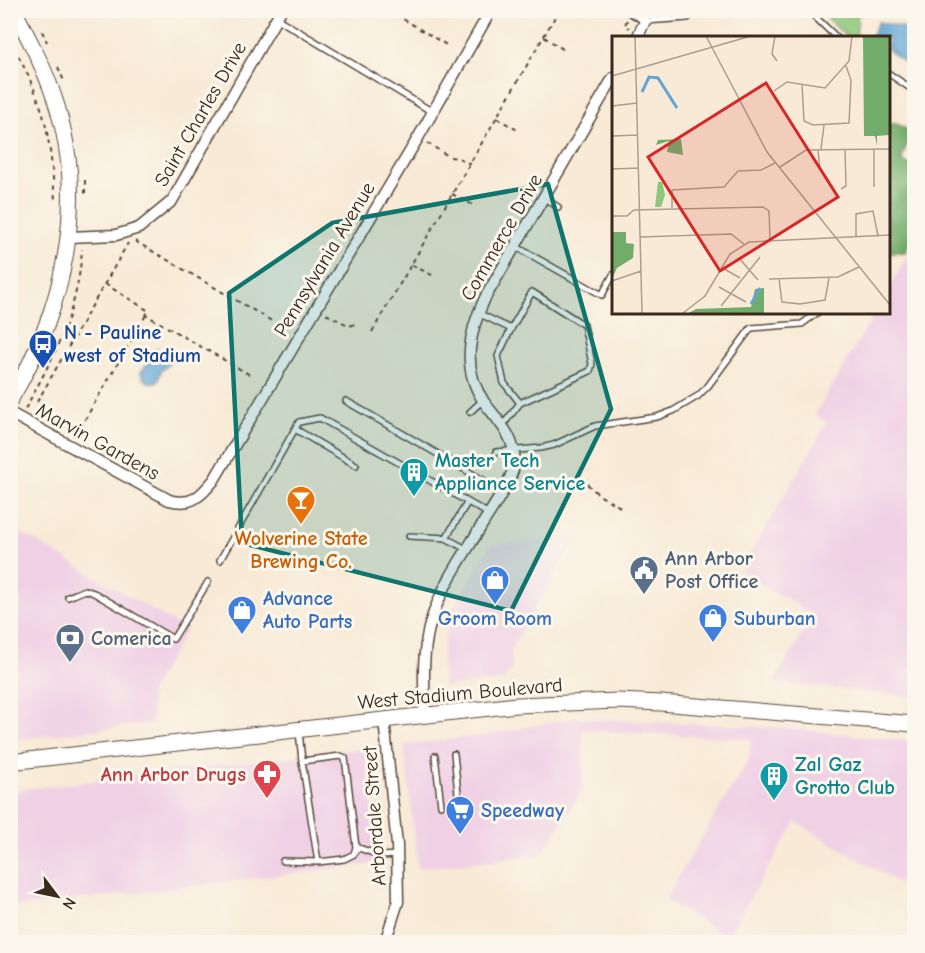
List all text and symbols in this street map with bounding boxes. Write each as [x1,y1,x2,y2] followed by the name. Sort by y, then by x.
[612,36,889,314] inset map
[150,38,251,191] street label: Saint Charles Drive
[456,170,547,305] street label: Commerce Drive
[269,178,380,341] street label: Pennsylvania Avenue
[64,321,201,367] place label: N - Pauline west of Stadium
[27,328,59,370] bus stop icon: N - Pauline west of Stadium
[32,398,164,485] street label: Marvin Gardens
[435,449,585,495] place label: Master Tech Appliance Service
[398,456,430,498] building icon: Master Tech Appliance Service
[285,484,317,526] bar icon: Wolverine State Brewing Co.
[235,527,368,573] place label: Wolverine State Brewing Co.
[665,547,758,593] place label: Ann Arbor Post Office
[628,554,660,596] public building icon: Ann Arbor Post Office
[479,564,511,606] shop icon: Groom Room
[263,587,352,633] place label: Advance Auto Parts
[226,594,258,636] shop icon: Advance Auto Parts
[697,602,729,644] shop icon: Suburban
[438,607,552,630] place label: Groom Room
[734,607,816,630] place label: Suburban
[54,622,86,664] bank icon: Comerica
[91,627,172,650] place label: Comerica
[357,673,563,714] street label: West Stadium Boulevard
[358,744,391,887] street label: Arbordale Street
[795,753,895,799] place label: Zal Gaz Grotto Club
[251,758,283,800] pharmacy icon: Ann Arbor Drugs
[758,760,790,802] building icon: Zal Gaz Grotto Club
[101,763,246,786] place label: Ann Arbor Drugs
[444,794,476,836] supermarket icon: Speedway
[481,799,565,822] place label: Speedway
[27,866,87,926] north arrow
[58,894,79,913] text: N

